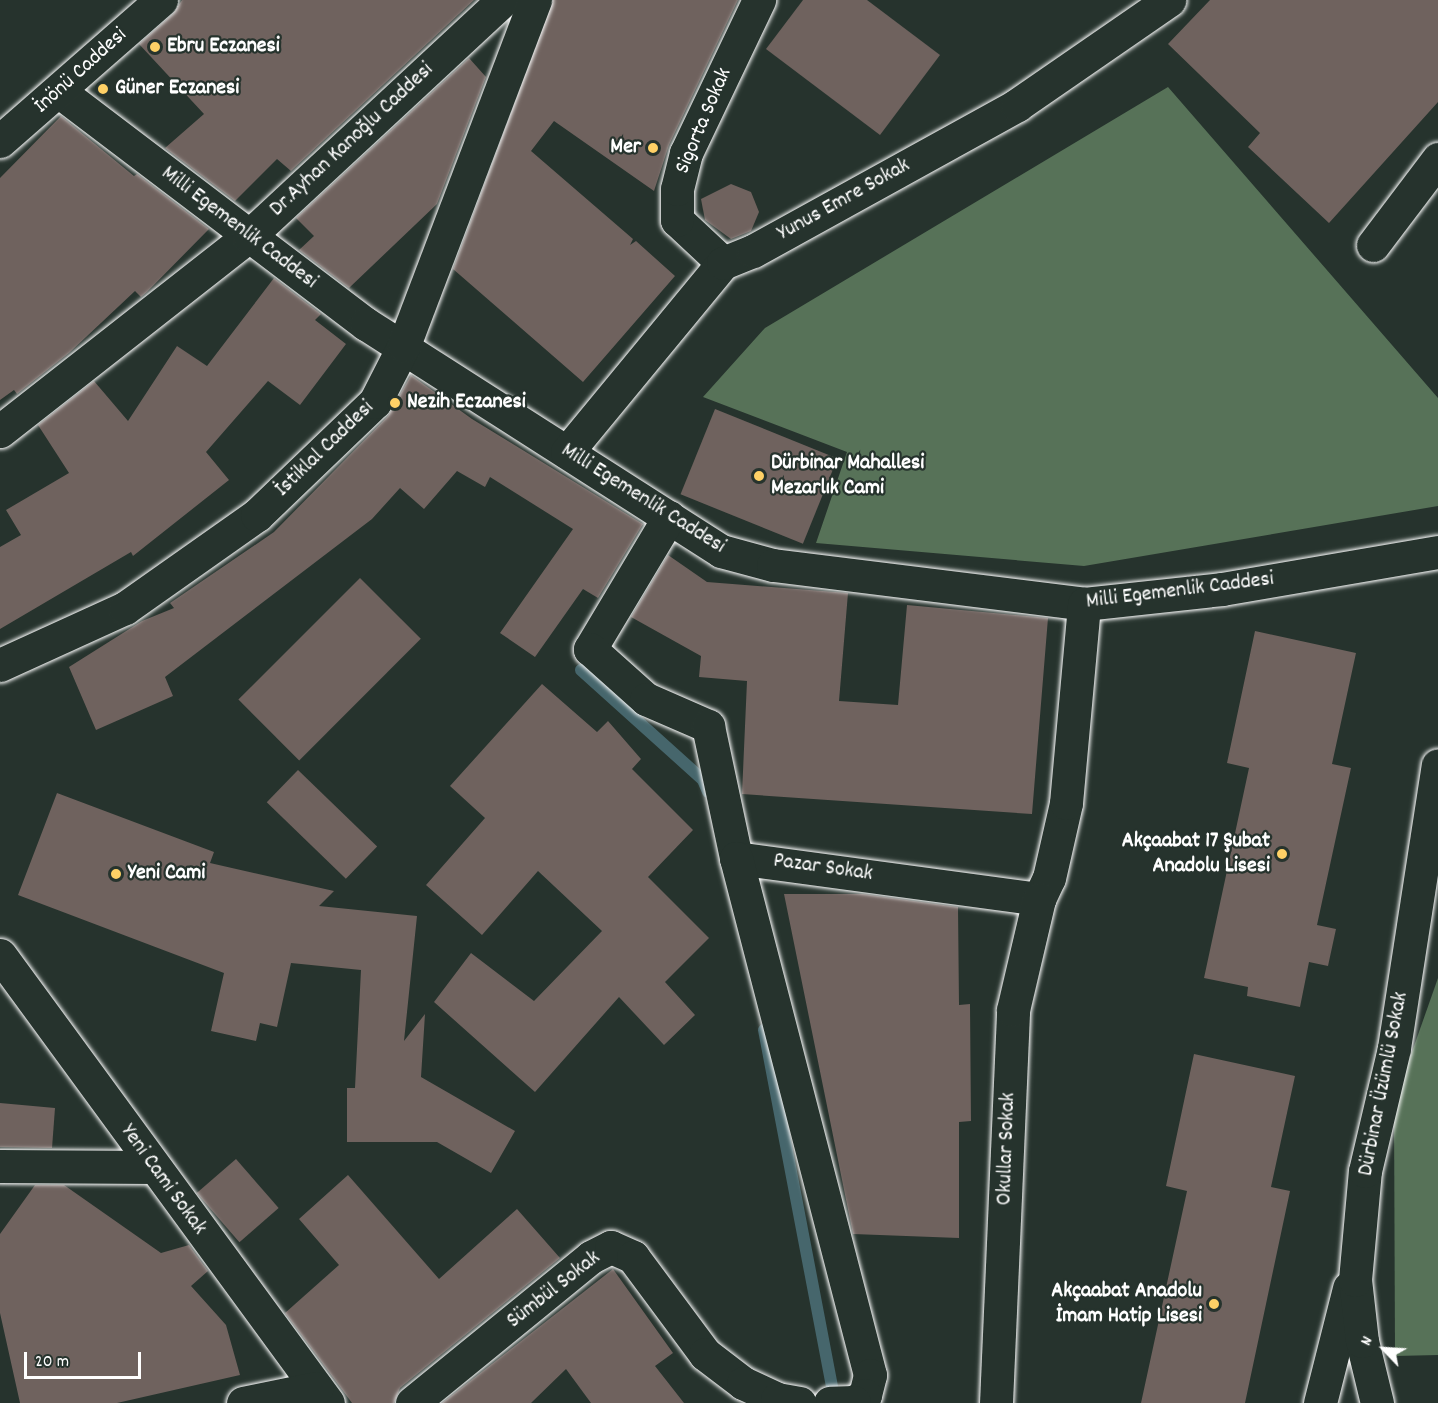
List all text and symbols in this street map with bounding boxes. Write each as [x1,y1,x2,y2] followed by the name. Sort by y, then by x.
[29,23,133,119] street label: İnönü Caddesi
[167,34,280,60] place label: Ebru Eczanesi
[148,40,162,54] marker: Ebru Eczanesi
[265,57,439,223] street label: Dr.Ayhan Kanoğlu Caddesi
[670,64,738,178] street label: Sigorta Sokak
[115,76,239,102] place label: Güner Eczanesi
[96,82,110,96] marker: Güner Eczanesi
[610,135,641,161] place label: Mer
[646,141,660,155] marker: Mer
[773,153,915,247] street label: Yunus Emre Sokak
[156,161,322,295] street label: Milli Egemenlik Caddesi
[407,390,526,416] place label: Nezih Eczanesi
[270,395,380,503] street label: İstiklal Caddesi
[388,396,402,410] marker: Nezih Eczanesi
[556,438,730,560] street label: Milli Egemenlik Caddesi
[771,450,924,502] place label: Dürbinar Mahallesi Mezarlık Cami
[752,469,766,483] marker: Dürbinar Mahallesi Mezarlık Cami
[1085,566,1275,616] street label: Milli Egemenlik Caddesi
[1122,828,1270,879] place label: Akçaabat 17 Şubat Anadolu Lisesi
[1275,847,1289,861] marker: Akçaabat 17 Şubat Anadolu Lisesi
[772,848,874,888] street label: Pazar Sokak
[128,861,205,887] place label: Yeni Cami
[109,867,123,881] marker: Yeni Cami
[1353,990,1415,1178] street label: Dürbinar Üzümlü Sokak
[992,1092,1022,1206] street label: Okullar Sokak
[114,1120,212,1240] street label: Yeni Cami Sokak
[502,1245,606,1335] street label: Sümbül Sokak
[1051,1278,1202,1330] place label: Akçaabat Anadolu İmam Hatip Lisesi
[1207,1297,1221,1311] marker: Akçaabat Anadolu İmam Hatip Lisesi
[1354,1319,1414,1379] north arrow
[1355,1333,1379,1350] text: N
[27,1340,144,1378] scale bar
[35,1350,69,1375] text: 20 m

